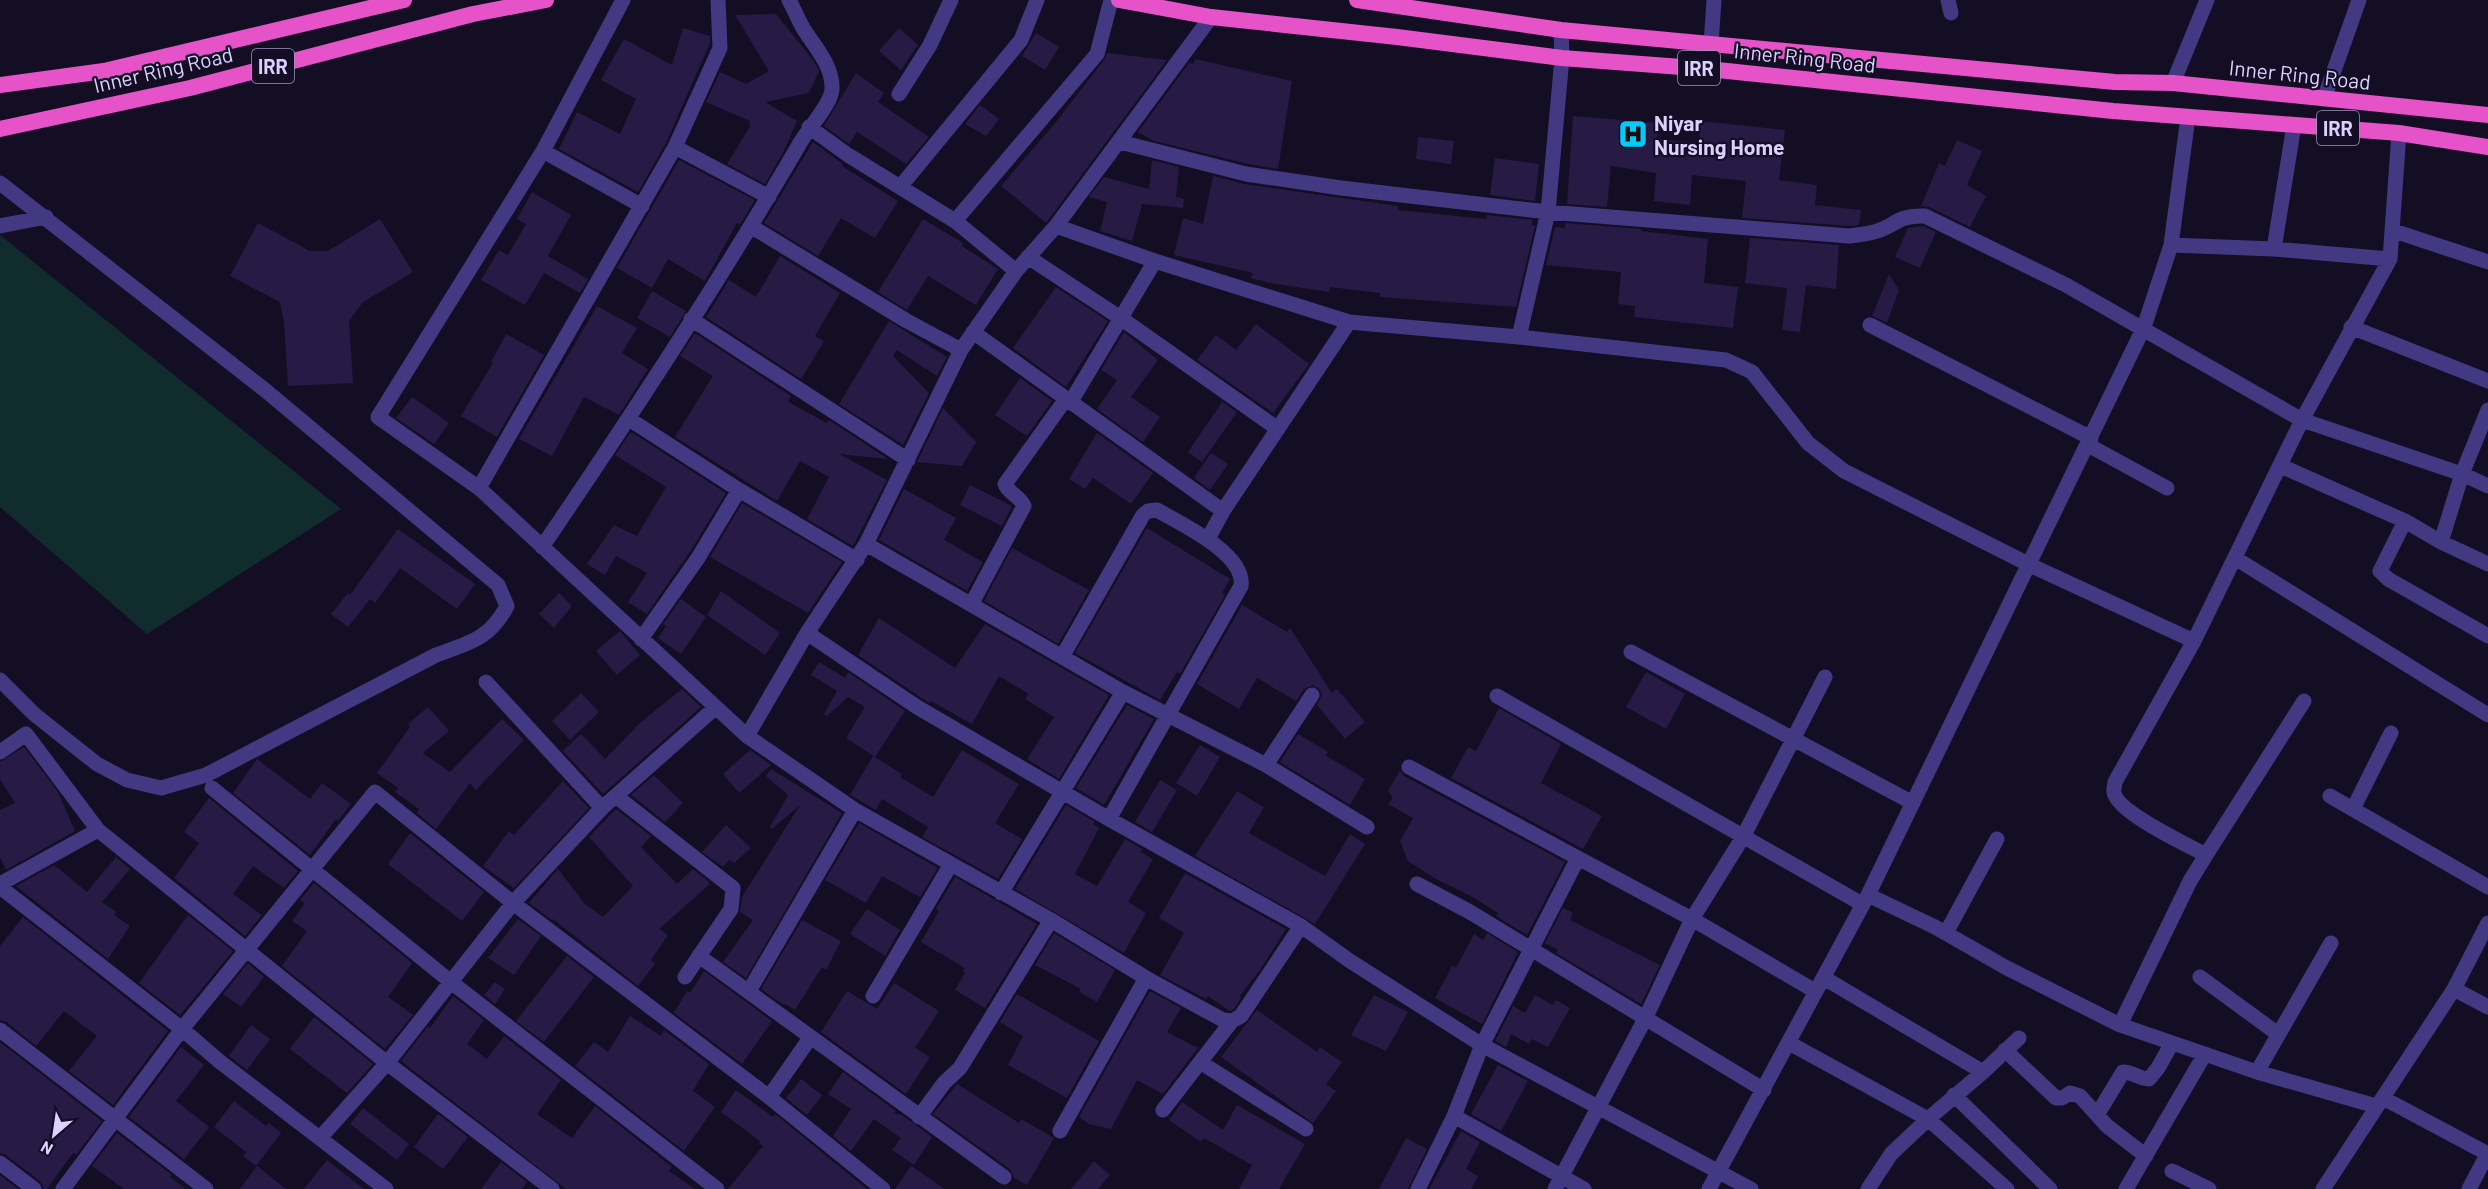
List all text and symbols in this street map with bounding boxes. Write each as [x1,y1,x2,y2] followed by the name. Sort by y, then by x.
[1733,37,1877,77] street label: Inner Ring Road
[91,41,235,97] street label: Inner Ring Road
[252,49,294,83] road number: IRR
[1678,51,1720,85] road number: IRR
[2228,54,2372,94] street label: Inner Ring Road
[1654,110,1784,159] place label: Niyar Nursing Home
[2317,111,2359,145] road number: IRR
[1617,118,1649,150] hospital icon: Niyar Nursing Home
[24,1105,84,1165] north arrow
[37,1138,56,1159] text: N

